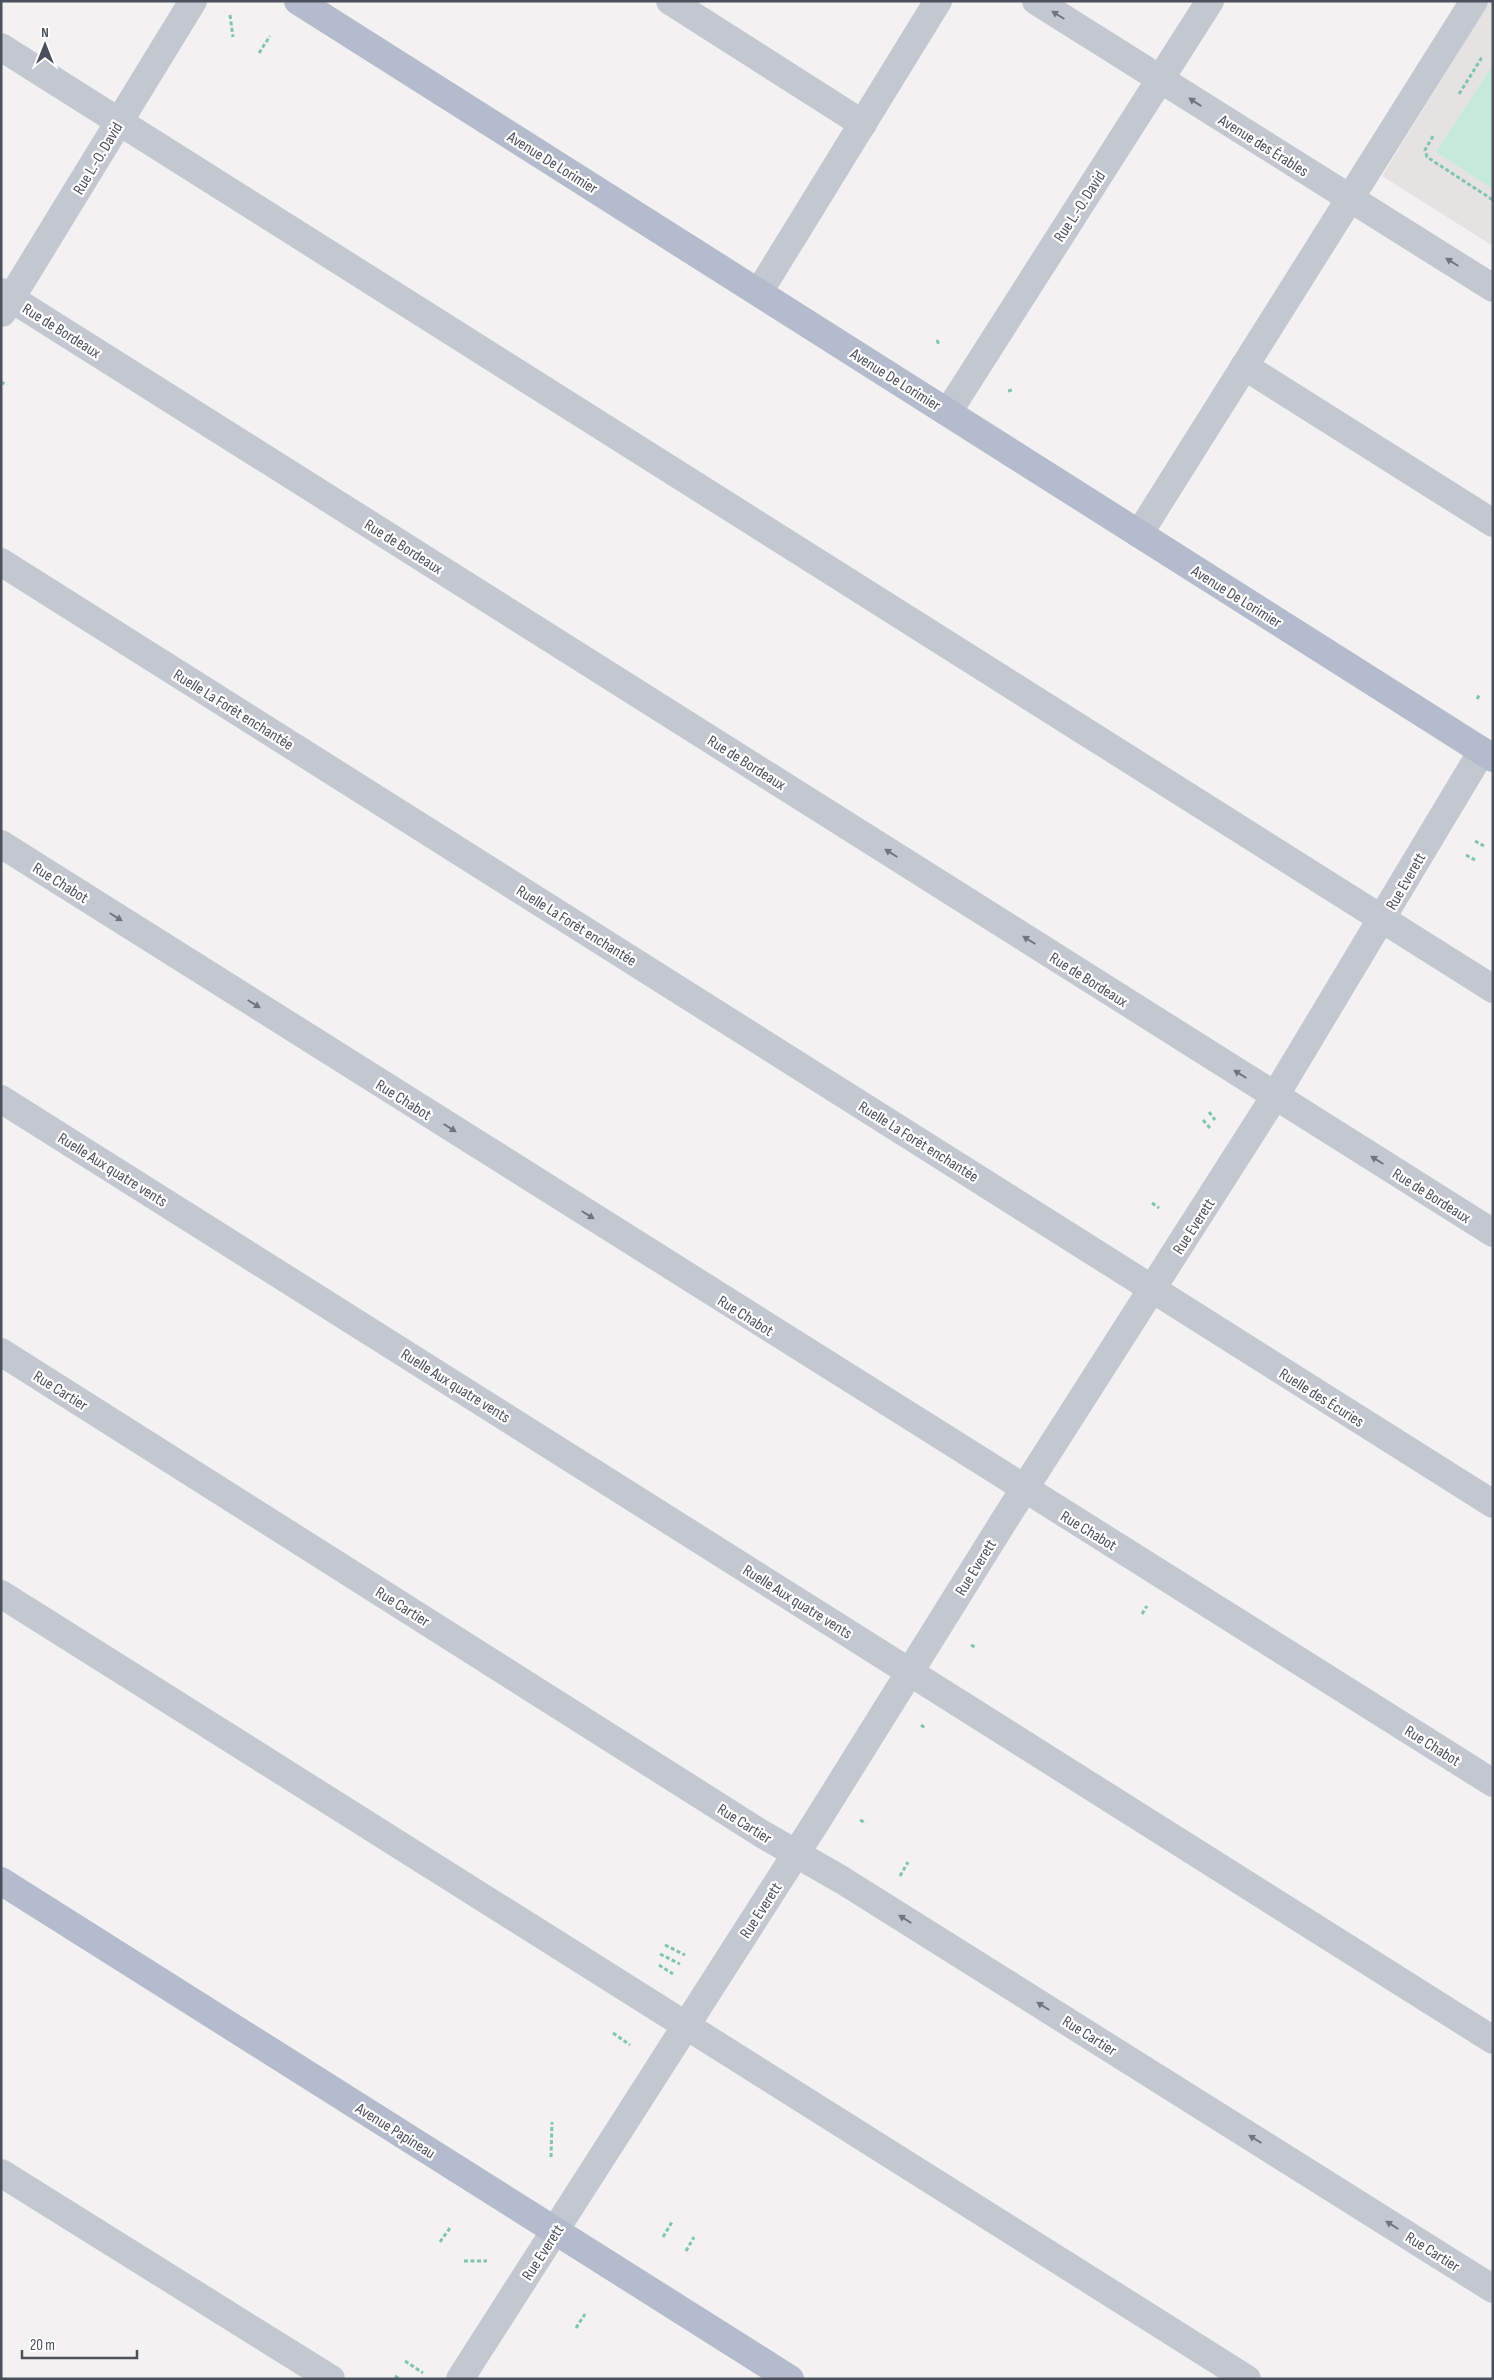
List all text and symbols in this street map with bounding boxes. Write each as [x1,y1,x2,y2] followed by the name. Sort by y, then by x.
[1051,10,1064,19] one-way arrow
[20,20,70,70] north arrow
[41,24,49,41] text: N
[1188,97,1201,107] one-way arrow
[1214,111,1312,181] street label: Avenue des Érables
[69,119,127,198] street label: Rue L.-O. David
[503,127,601,199] street label: Avenue De Lorimier
[1050,168,1110,246] street label: Rue L.-O. David
[1445,257,1458,267] one-way arrow
[19,300,104,363] street label: Rue de Bordeaux
[846,344,944,416] street label: Avenue De Lorimier
[361,516,446,579] street label: Rue de Bordeaux
[1187,561,1285,633] street label: Avenue De Lorimier
[170,666,297,755] street label: Ruelle La Forêt enchantée
[704,732,789,795] street label: Rue de Bordeaux
[885,849,898,858] one-way arrow
[1382,850,1430,914] street label: Rue Everett
[29,859,92,908] street label: Rue Chabot
[513,882,640,971] street label: Ruelle La Forêt enchantée
[110,912,123,922] one-way arrow
[1022,936,1035,945] one-way arrow
[1046,949,1131,1012] street label: Rue de Bordeaux
[247,999,260,1008] one-way arrow
[1233,1069,1247,1078] one-way arrow
[372,1076,435,1125] street label: Rue Chabot
[855,1098,982,1187] street label: Ruelle La Forêt enchantée
[444,1123,457,1133] one-way arrow
[54,1129,171,1212] street label: Ruelle Aux quatre vents
[1371,1156,1384,1165] one-way arrow
[1389,1165,1474,1228] street label: Rue de Bordeaux
[1169,1195,1219,1258] street label: Rue Everett
[581,1210,595,1219] one-way arrow
[714,1292,777,1341] street label: Rue Chabot
[397,1345,514,1428] street label: Ruelle Aux quatre vents
[1275,1365,1367,1432] street label: Ruelle des Écuries
[30,1367,91,1416] street label: Rue Cartier
[1057,1507,1120,1555] street label: Rue Chabot
[952,1536,1001,1599] street label: Rue Everett
[739,1561,856,1644] street label: Ruelle Aux quatre vents
[372,1583,433,1632] street label: Rue Cartier
[1401,1722,1464,1771] street label: Rue Chabot
[714,1800,775,1849] street label: Rue Cartier
[736,1879,786,1942] street label: Rue Everett
[899,1915,912,1924] one-way arrow
[1036,2001,1050,2010] one-way arrow
[1059,2012,1120,2061] street label: Rue Cartier
[351,2099,438,2163] street label: Avenue Papineau
[1248,2134,1261,2144] one-way arrow
[518,2221,568,2284] street label: Rue Everett
[1386,2221,1399,2230] one-way arrow
[1402,2228,1463,2277] street label: Rue Cartier
[22,2328,138,2360] scale bar
[30,2336,55,2355] text: 20 m

